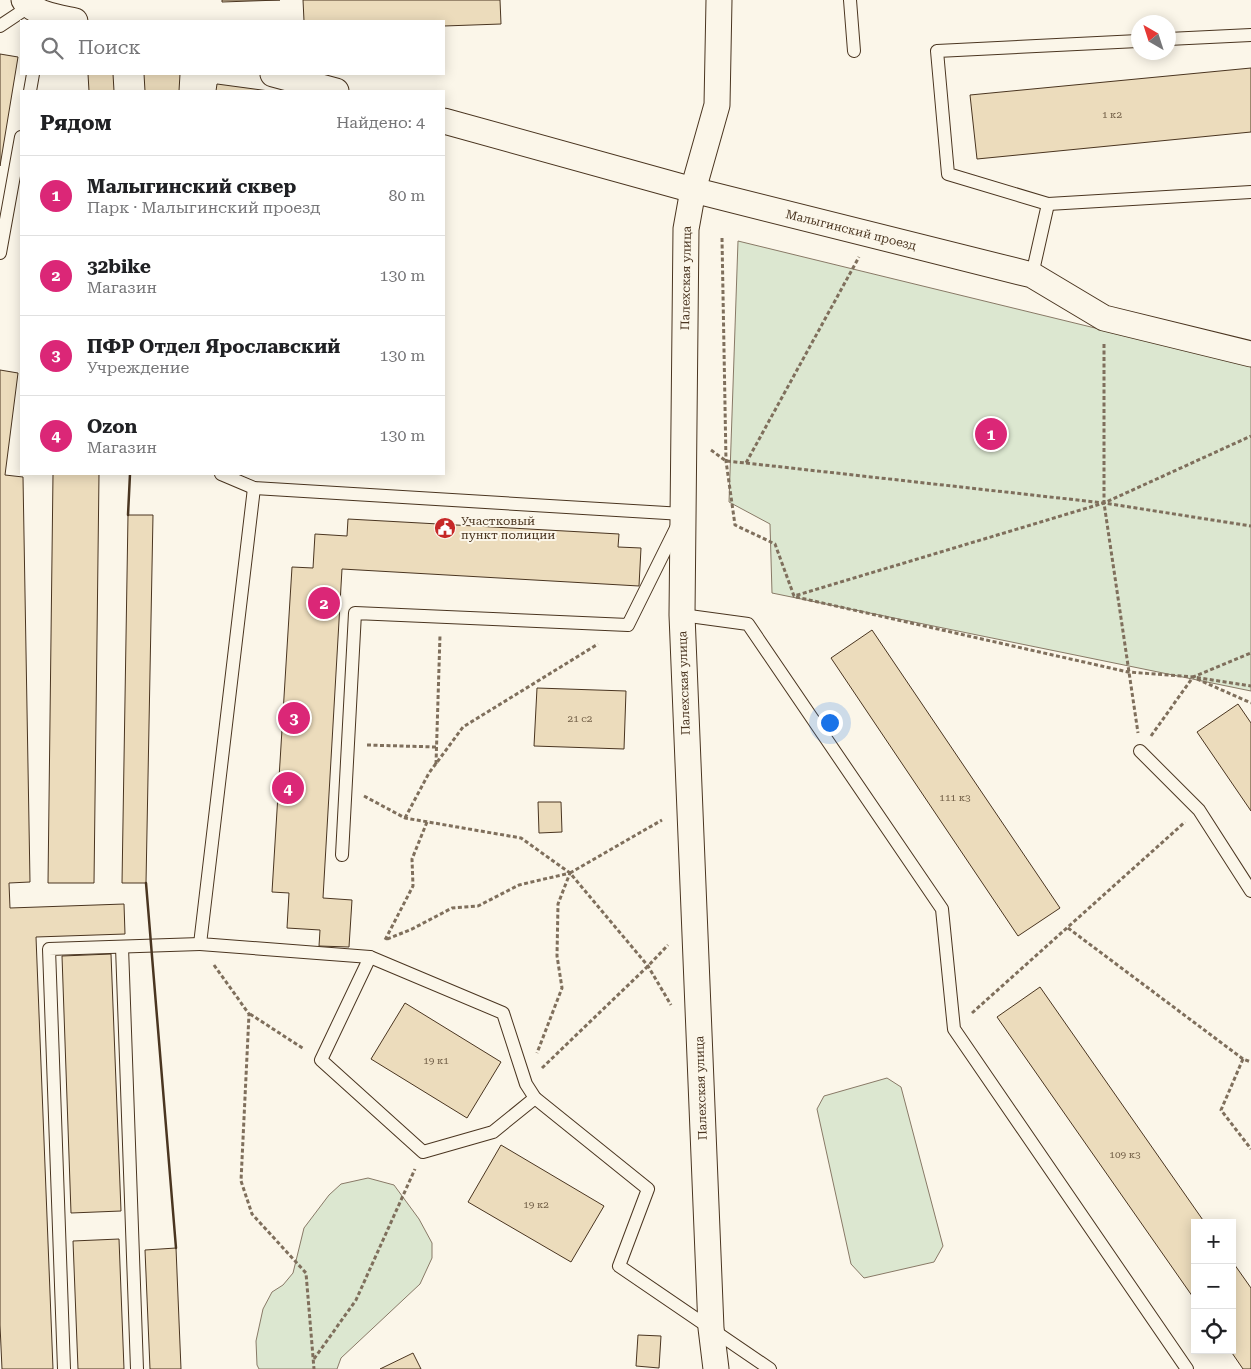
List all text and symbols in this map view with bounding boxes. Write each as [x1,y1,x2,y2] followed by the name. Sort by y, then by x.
[1131,15,1176,60] north arrow
[20,20,445,75] search box
[38,34,66,62] icon: search
[78,36,141,59] text: Поиск
[1102,109,1122,120] house number: 1 к2
[40,111,112,135] text: Рядом
[336,113,425,132] text: Найдено: 4
[87,175,296,198] text: Малыгинский сквер
[52,186,60,205] text: 1
[388,186,425,205] text: 80 m
[87,198,320,217] text: Парк · Малыгинский проезд
[784,207,918,253] street label: Малыгинский проезд
[678,225,694,330] street label: Палехская улица
[87,255,151,278] text: 32bike
[52,266,60,285] text: 2
[379,266,425,285] text: 130 m
[87,278,157,297] text: Магазин
[87,335,340,358] text: ПФР Отдел Ярославский
[52,346,60,365] text: 3
[379,346,425,365] text: 130 m
[87,358,189,377] text: Учреждение
[87,415,137,438] text: Ozon
[975,415,1007,453] pin: 1
[52,426,60,445] text: 4
[379,426,425,445] text: 130 m
[87,438,157,457] text: Магазин
[461,514,555,542] place label: Участковый пункт полиции
[433,516,457,540] public building icon: Участковый пункт полиции
[308,584,340,622] pin: 2
[675,630,693,735] street label: Палехская улица
[278,699,310,737] pin: 3
[817,710,843,736] your location
[568,713,593,724] house number: 21 с2
[272,769,304,807] pin: 4
[939,792,971,803] house number: 111 к3
[692,1035,710,1140] street label: Палехская улица
[423,1055,449,1066] house number: 19 к1
[1109,1149,1141,1160] house number: 109 к3
[523,1199,549,1210] house number: 19 к2
[1191,1219,1236,1354] map controls
[1191,1219,1236,1264] button: +
[1191,1264,1236,1309] button: −
[1191,1309,1236,1354] button: locate

